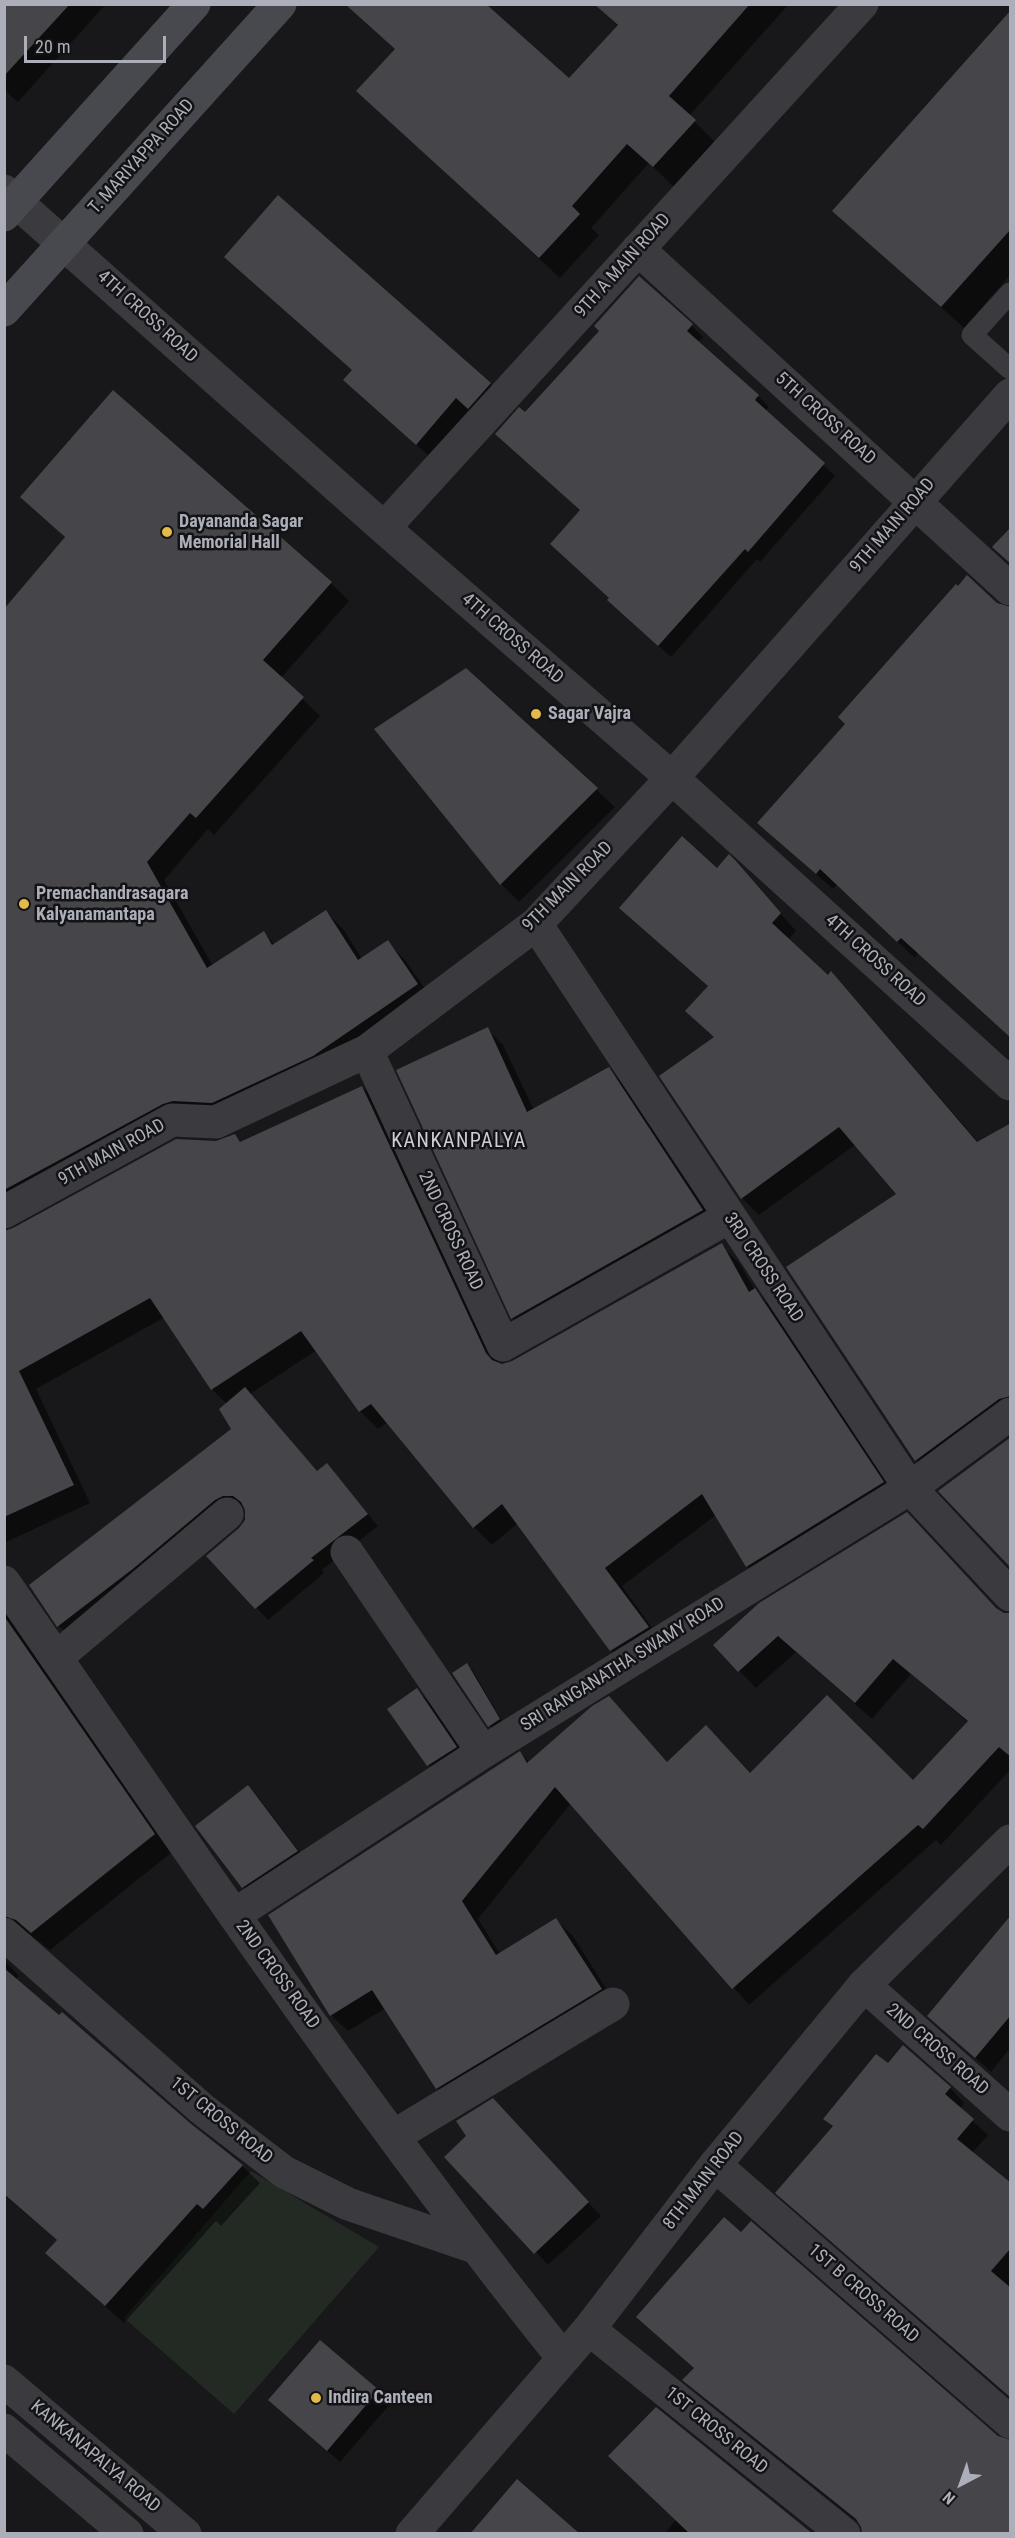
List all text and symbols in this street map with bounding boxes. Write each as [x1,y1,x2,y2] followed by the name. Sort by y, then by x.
[27,24,170,62] scale bar
[35,36,70,57] text: 20 m
[85,95,199,219] street label: T. MARIYAPPA ROAD
[571,209,675,323] street label: 9TH A MAIN ROAD
[92,266,202,368] street label: 4TH CROSS ROAD
[770,368,880,470] street label: 5TH CROSS ROAD
[846,474,940,578] street label: 9TH MAIN ROAD
[179,511,303,554] place label: Dayananda Sagar Memorial Hall
[160,525,174,539] marker: Dayananda Sagar Memorial Hall
[457,589,567,689] street label: 4TH CROSS ROAD
[548,703,631,725] place label: Sagar Vajra
[529,707,543,721] marker: Sagar Vajra
[519,838,617,936] street label: 9TH MAIN ROAD
[36,883,188,926] place label: Premachandrasagara Kalyanamantapa
[17,897,31,911] marker: Premachandrasagara Kalyanamantapa
[820,910,930,1012] street label: 4TH CROSS ROAD
[55,1115,169,1191] street label: 9TH MAIN ROAD
[391,1130,527,1154] district label: KANKANPALYA
[413,1168,487,1294] street label: 2ND CROSS ROAD
[719,1209,807,1327] street label: 3RD CROSS ROAD
[517,1593,729,1737] street label: SRI RANGANATHA SWAMY ROAD
[230,1917,324,2033] street label: 2ND CROSS ROAD
[881,2000,993,2100] street label: 2ND CROSS ROAD
[165,2073,277,2169] street label: 1ST CROSS ROAD
[659,2128,749,2234] street label: 8TH MAIN ROAD
[803,2240,923,2348] street label: 1ST B CROSS ROAD
[660,2383,772,2479] street label: 1ST CROSS ROAD
[328,2387,433,2409] place label: Indira Canteen
[309,2391,323,2405] marker: Indira Canteen
[26,2396,164,2518] street label: KANKANAPALYA ROAD
[931,2454,991,2514] north arrow
[939,2488,959,2508] text: N

